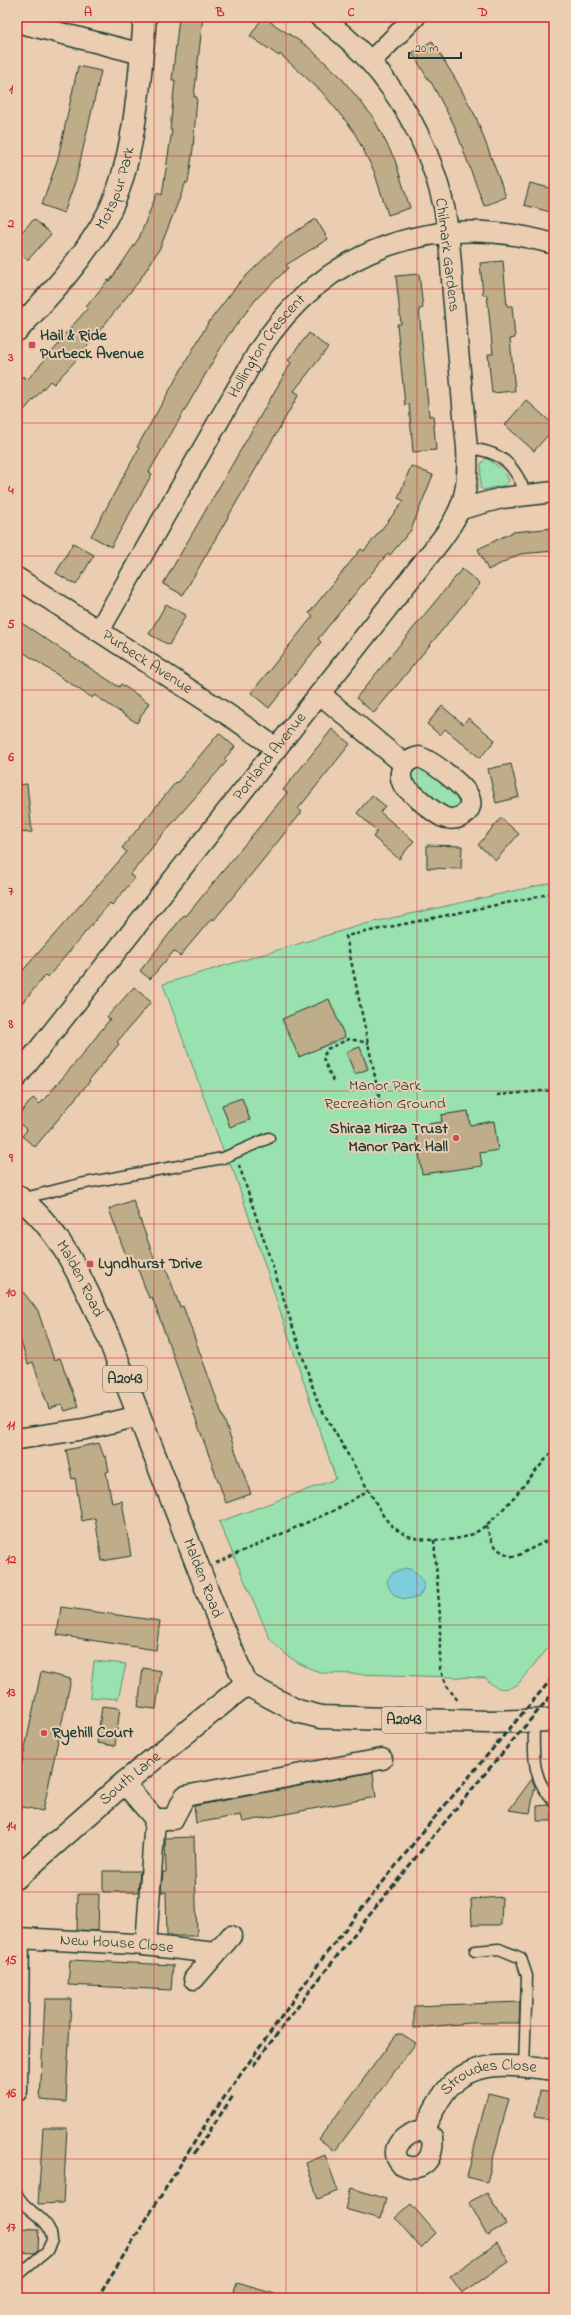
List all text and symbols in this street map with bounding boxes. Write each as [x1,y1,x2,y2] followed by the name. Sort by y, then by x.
[84,3,92,22] text: A
[215,3,225,22] text: B
[347,3,355,22] text: C
[477,3,488,22] text: D
[409,34,461,60] scale bar
[415,40,438,58] text: 20 m
[9,80,14,99] text: 1
[90,143,142,234] street label: Motspur Park
[428,197,466,313] street label: Chilmark Gardens
[7,214,15,233] text: 2
[222,288,312,403] street label: Hollington Crescent
[40,324,145,366] place label: Hail & Ride Purbeck Avenue
[27,340,37,350] marker: Hail & Ride Purbeck Avenue
[7,348,14,367] text: 3
[7,481,14,500] text: 4
[7,615,15,634] text: 5
[97,624,198,701] street label: Purbeck Avenue
[227,707,313,806] street label: Portland Avenue
[7,748,14,767] text: 6
[8,882,14,901] text: 7
[8,1015,14,1034] text: 8
[324,1074,446,1116] park label: Manor Park Recreation Ground
[329,1117,449,1159] place label: Shiraz Mirza Trust Manor Park Hall
[451,1133,461,1143] marker: Shiraz Mirza Trust Manor Park Hall
[8,1149,14,1168] text: 9
[50,1236,110,1321] street label: Malden Road
[98,1252,203,1277] place label: Lyndhurst Drive
[85,1259,95,1269] marker: Lyndhurst Drive
[6,1283,16,1302] text: 10
[103,1366,147,1392] road number: A2043
[7,1416,16,1435] text: 11
[176,1535,229,1622] street label: Malden Road
[6,1550,17,1569] text: 12
[6,1683,16,1702] text: 13
[382,1707,426,1733] road number: A2043
[51,1721,134,1746] place label: Ryehill Court
[39,1728,49,1738] marker: Ryehill Court
[94,1745,167,1812] street label: South Lane
[6,1817,16,1836] text: 14
[59,1928,176,1960] street label: New House Close
[5,1951,17,1970] text: 15
[435,2054,539,2101] street label: Stroudes Close
[6,2084,16,2103] text: 16
[6,2218,16,2237] text: 17

